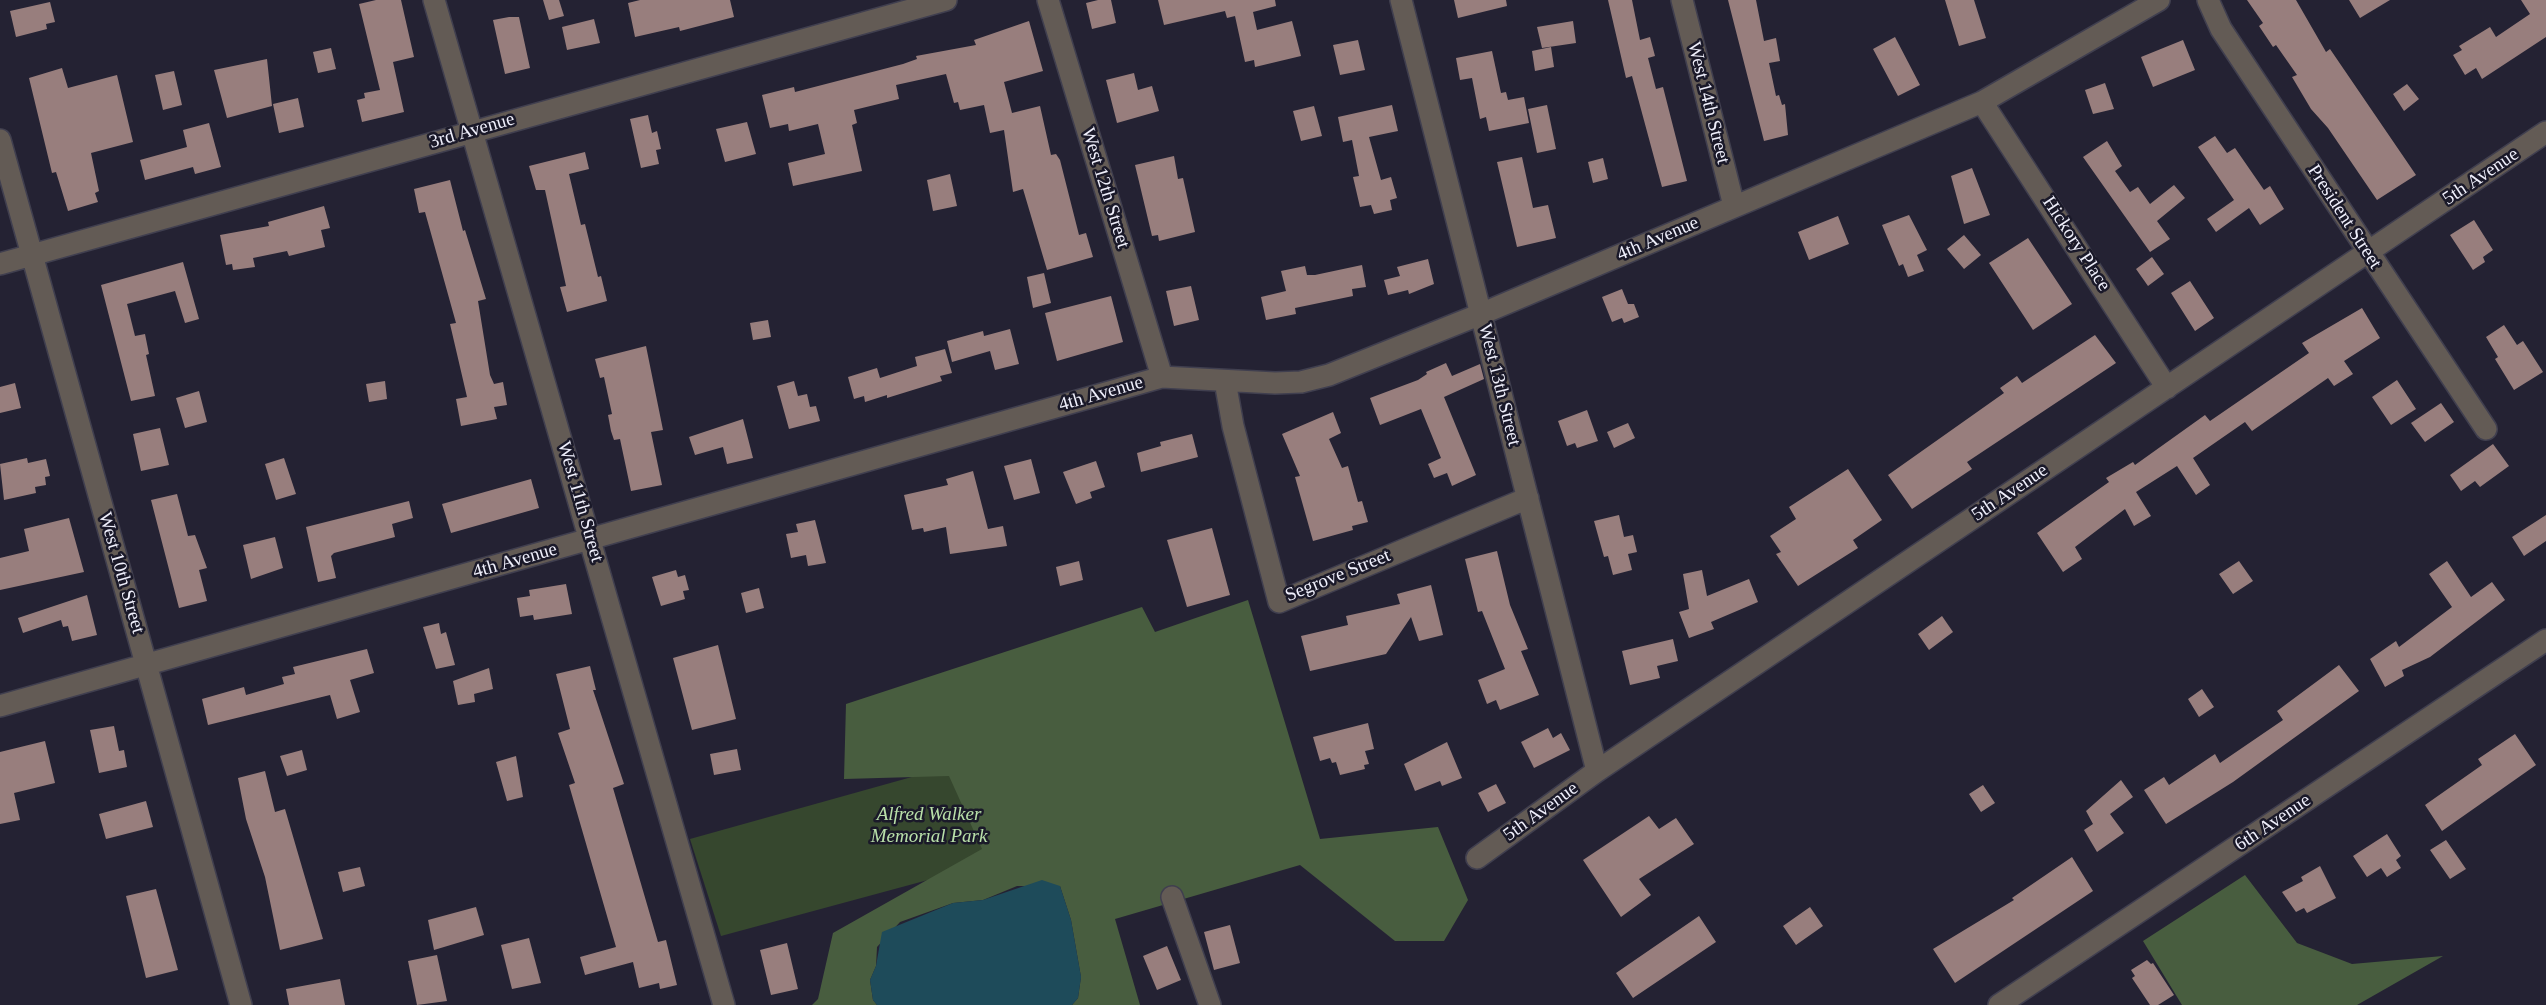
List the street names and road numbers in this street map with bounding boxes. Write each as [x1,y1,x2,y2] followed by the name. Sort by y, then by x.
[1682,40,1734,166] street label: West 14th Street
[427,108,517,154] street label: 3rd Avenue
[1076,125,1134,251] street label: West 12th Street
[2439,143,2523,211] street label: 5th Avenue
[2302,161,2386,273] street label: President Street
[2037,192,2115,296] street label: Hickory Place
[1614,212,1702,266] street label: 4th Avenue
[1473,322,1525,448] street label: West 13th Street
[1056,371,1146,417] street label: 4th Avenue
[552,439,608,565] street label: West 11th Street
[1968,459,2052,527] street label: 5th Avenue
[93,510,149,636] street label: West 10th Street
[470,538,560,584] street label: 4th Avenue
[1282,545,1394,607] street label: Segrove Street
[1499,777,1583,847] street label: 5th Avenue
[2231,789,2315,857] street label: 6th Avenue

